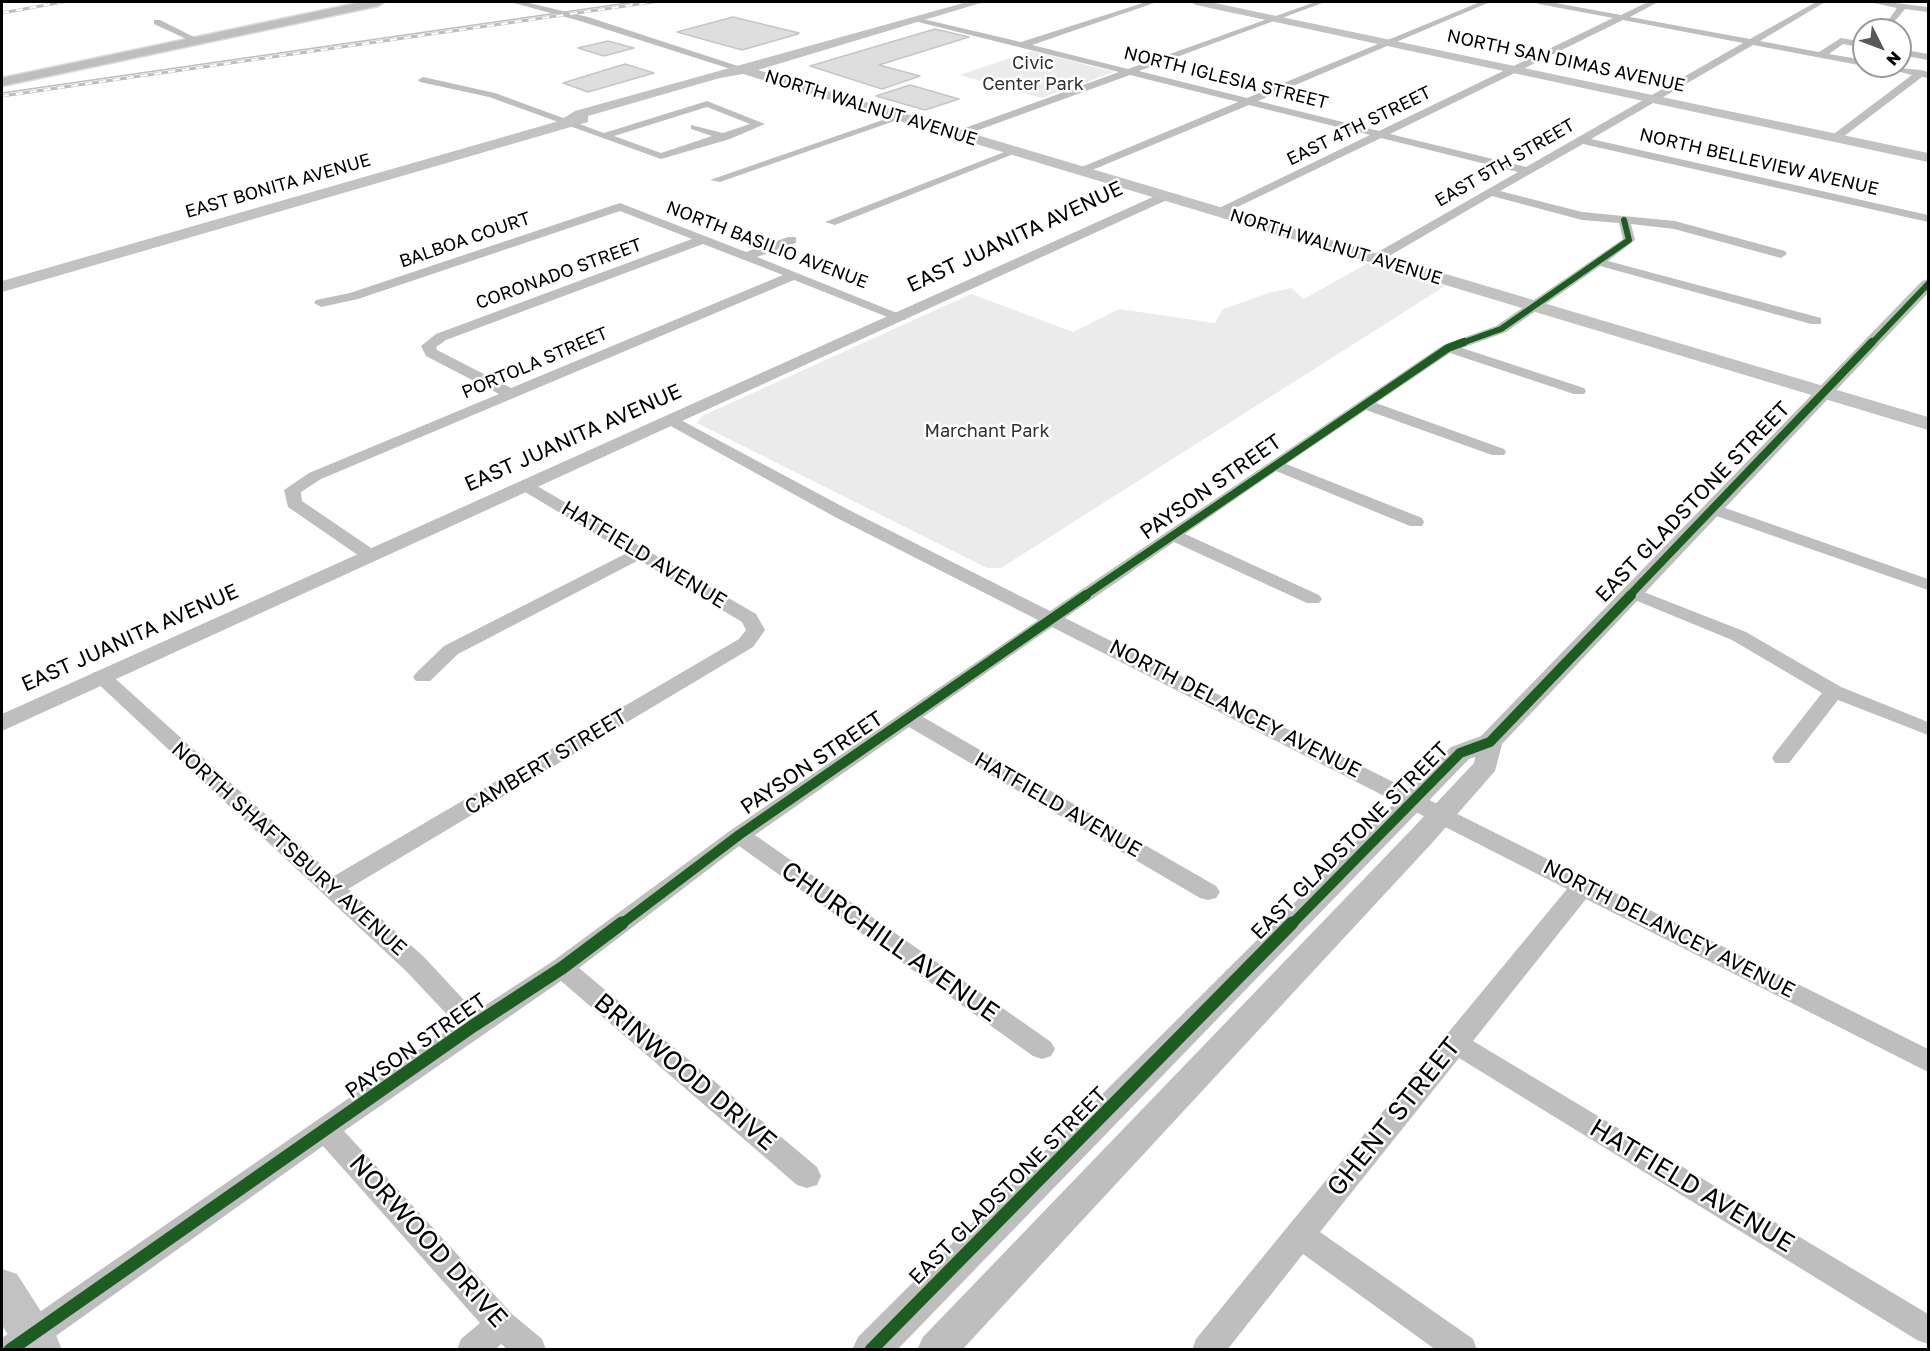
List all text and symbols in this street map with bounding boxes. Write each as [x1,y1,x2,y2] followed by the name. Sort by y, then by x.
[1852,18,1912,78] north arrow
[1445,25,1687,97] street label: NORTH SAN DIMAS AVENUE
[1122,42,1330,114] street label: NORTH IGLESIA STREET
[1882,47,1905,70] text: N
[982,52,1084,94] park label: Civic Center Park
[762,65,980,151] street label: NORTH WALNUT AVENUE
[1283,82,1435,170] street label: EAST 4TH STREET
[1431,114,1579,212] street label: EAST 5TH STREET
[1637,124,1881,200] street label: NORTH BELLEVIEW AVENUE
[183,149,373,223] street label: EAST BONITA AVENUE
[903,176,1127,298] street label: EAST JUANITA AVENUE
[663,197,871,293] street label: NORTH BASILIO AVENUE
[1227,204,1445,290] street label: NORTH WALNUT AVENUE
[397,207,533,273] street label: BALBOA COURT
[473,234,645,314] street label: CORONADO STREET
[459,322,611,404] street label: PORTOLA STREET
[461,379,685,497] street label: EAST JUANITA AVENUE
[1590,396,1796,608] street label: EAST GLADSTONE STREET
[924,420,1050,442] park label: Marchant Park
[1136,429,1286,545] street label: PAYSON STREET
[557,496,731,614] street label: HATFIELD AVENUE
[18,579,242,697] street label: EAST JUANITA AVENUE
[1105,634,1365,784] street label: NORTH DELANCEY AVENUE
[460,704,632,820] street label: CAMBERT STREET
[736,706,888,820] street label: PAYSON STREET
[166,737,412,961] street label: NORTH SHAFTSBURY AVENUE
[1246,737,1454,945] street label: EAST GLADSTONE STREET
[970,747,1146,863] street label: HATFIELD AVENUE
[1539,854,1799,1004] street label: NORTH DELANCEY AVENUE
[775,855,1005,1029] street label: CHURCHILL AVENUE
[588,987,782,1157] street label: BRINWOOD DRIVE
[341,988,491,1104] street label: PAYSON STREET
[1321,1032,1467,1202] street label: GHENT STREET
[904,1082,1112,1290] street label: EAST GLADSTONE STREET
[1584,1113,1800,1259] street label: HATFIELD AVENUE
[342,1148,514,1334] street label: NORWOOD DRIVE

